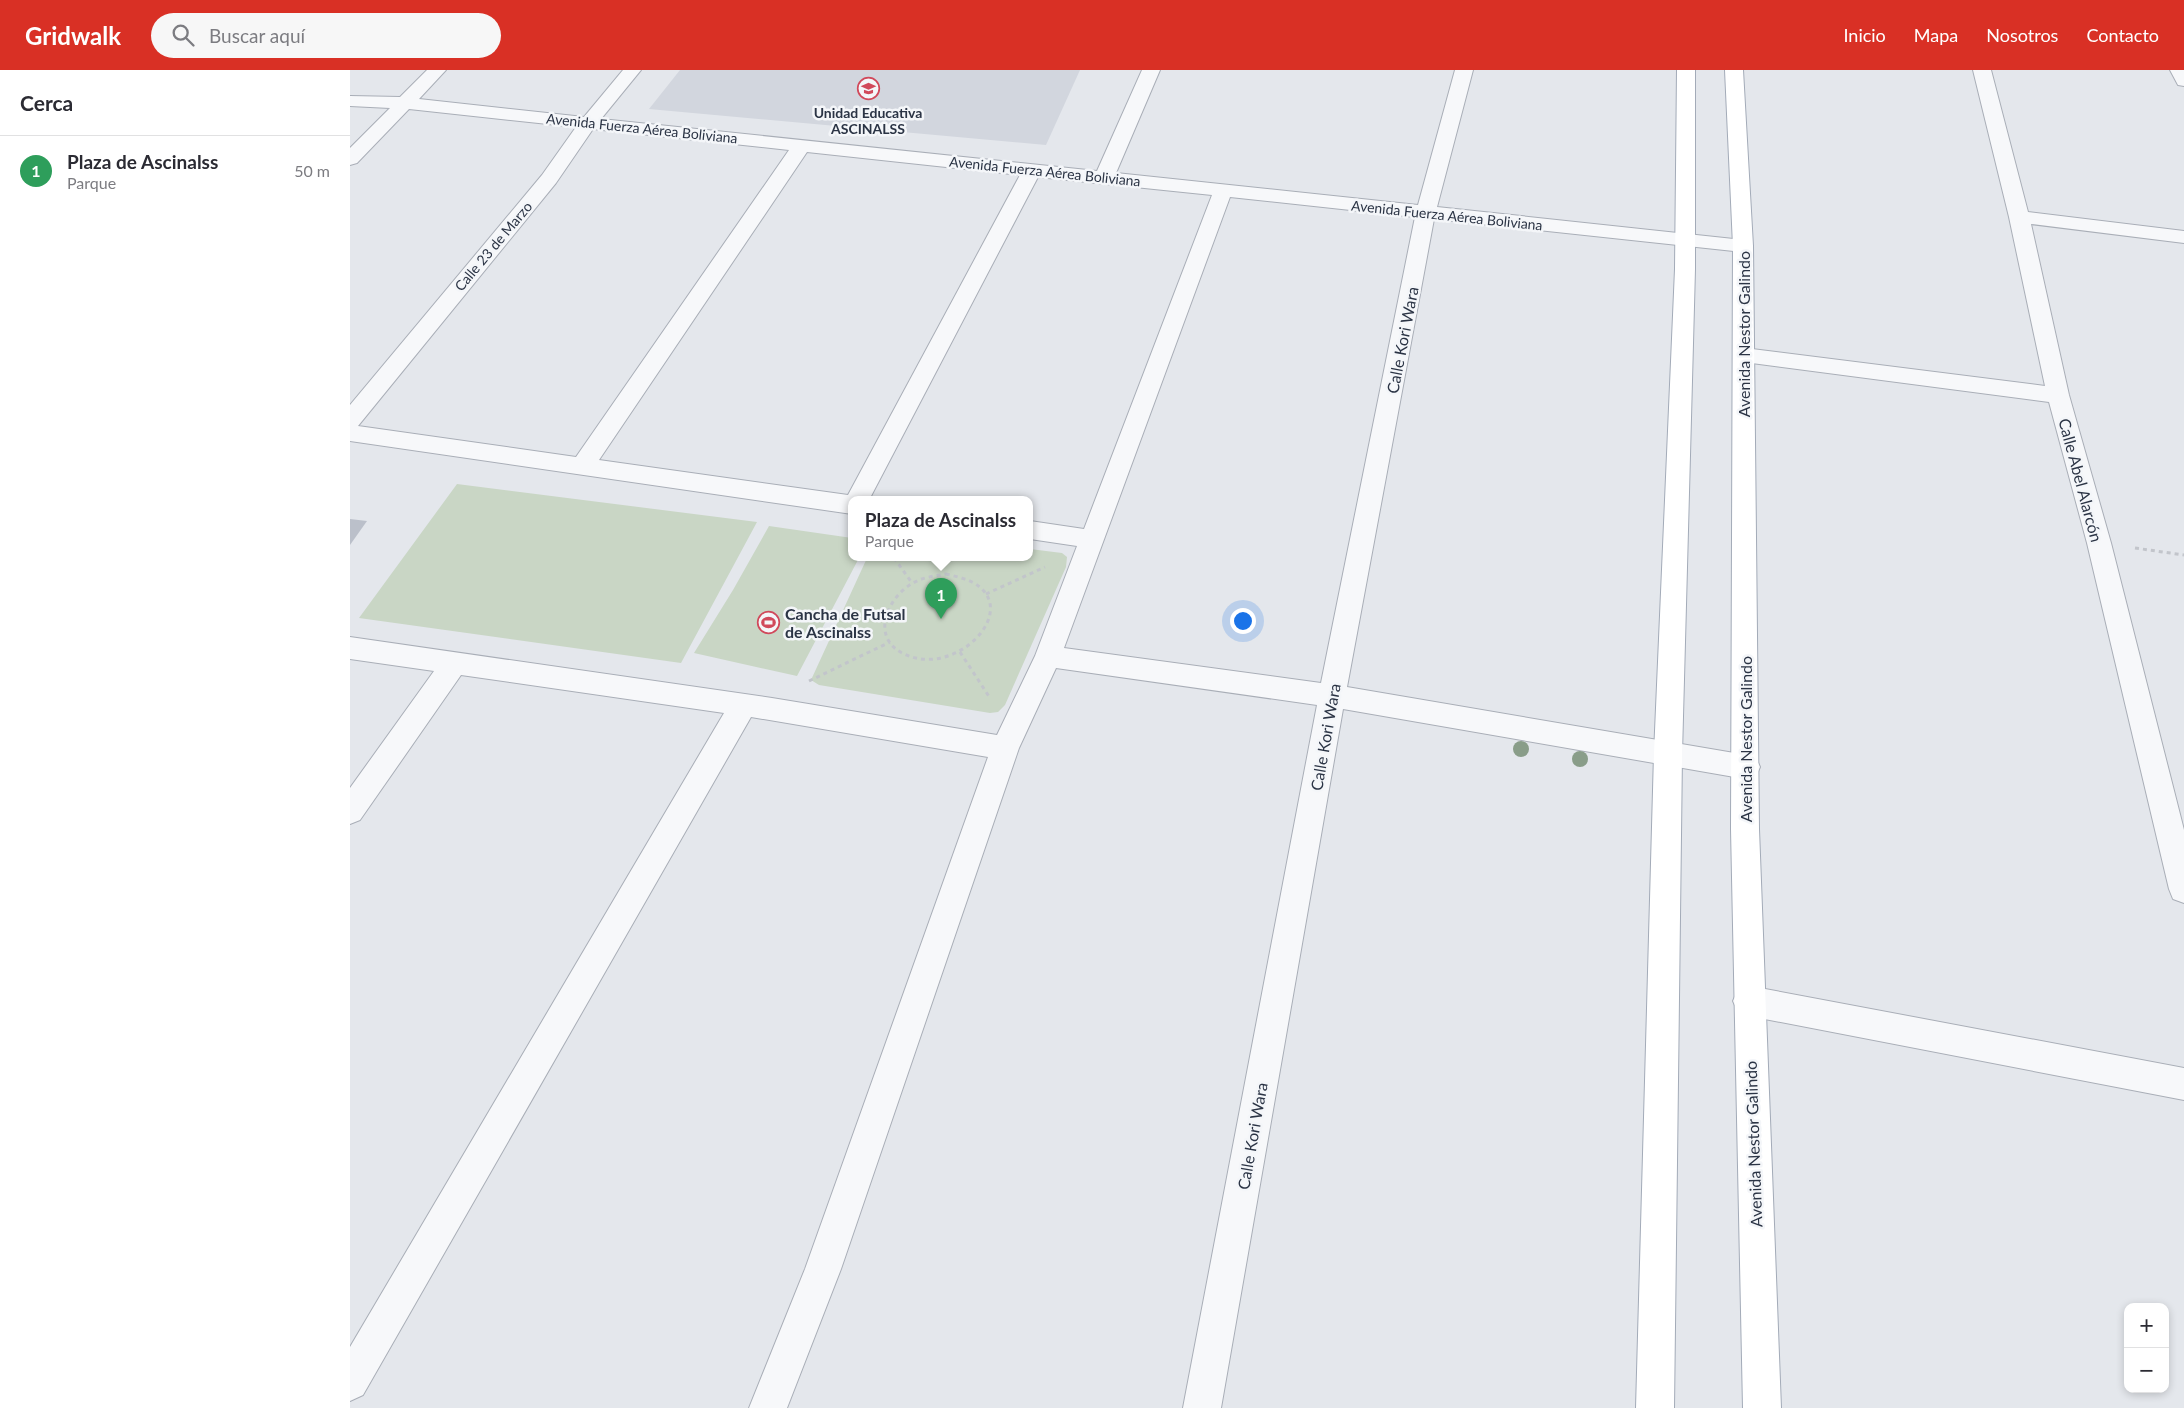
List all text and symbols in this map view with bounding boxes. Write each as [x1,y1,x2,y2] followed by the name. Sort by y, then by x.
[151,13,501,58] search box
[25,21,121,50] text: Gridwalk
[169,21,197,49] icon: search
[209,24,305,47] text: Buscar aquí
[1843,24,1886,46] text: Inicio
[1914,24,1958,46] text: Mapa
[1986,24,2058,46] text: Nosotros
[2086,24,2159,46] text: Contacto
[856,77,880,101] school or university icon: Unidad Educativa ASCINALSS
[20,90,73,115] text: Cerca
[814,104,922,137] place label: Unidad Educativa ASCINALSS
[546,109,739,147] street label: Avenida Fuerza Aérea Boliviana
[67,150,218,173] text: Plaza de Ascinalss
[949,152,1142,190] street label: Avenida Fuerza Aérea Boliviana
[31,161,41,180] text: 1
[294,161,330,180] text: 50 m
[67,173,116,192] text: Parque
[1351,196,1544,234] street label: Avenida Fuerza Aérea Boliviana
[451,198,535,294] street label: Calle 23 de Marzo
[1734,251,1753,417] street label: Avenida Nestor Galindo
[1382,285,1422,395] street label: Calle Kori Wara
[2055,416,2107,544] street label: Calle Abel Alarcón
[848,496,1033,561] popup
[865,508,1016,531] text: Plaza de Ascinalss
[865,531,914,550] text: Parque
[925,578,957,619] pin: 1
[785,604,906,641] place label: Cancha de Futsal de Ascinalss
[1230,608,1256,634] your location
[757,610,781,634] sports icon: Cancha de Futsal de Ascinalss
[1736,656,1755,822] street label: Avenida Nestor Galindo
[1306,682,1344,792] street label: Calle Kori Wara
[1741,1061,1765,1227] street label: Avenida Nestor Galindo
[1233,1081,1271,1191] street label: Calle Kori Wara
[2124,1303,2169,1393] map controls
[2124,1303,2169,1348] button: +
[2124,1348,2169,1393] button: −

